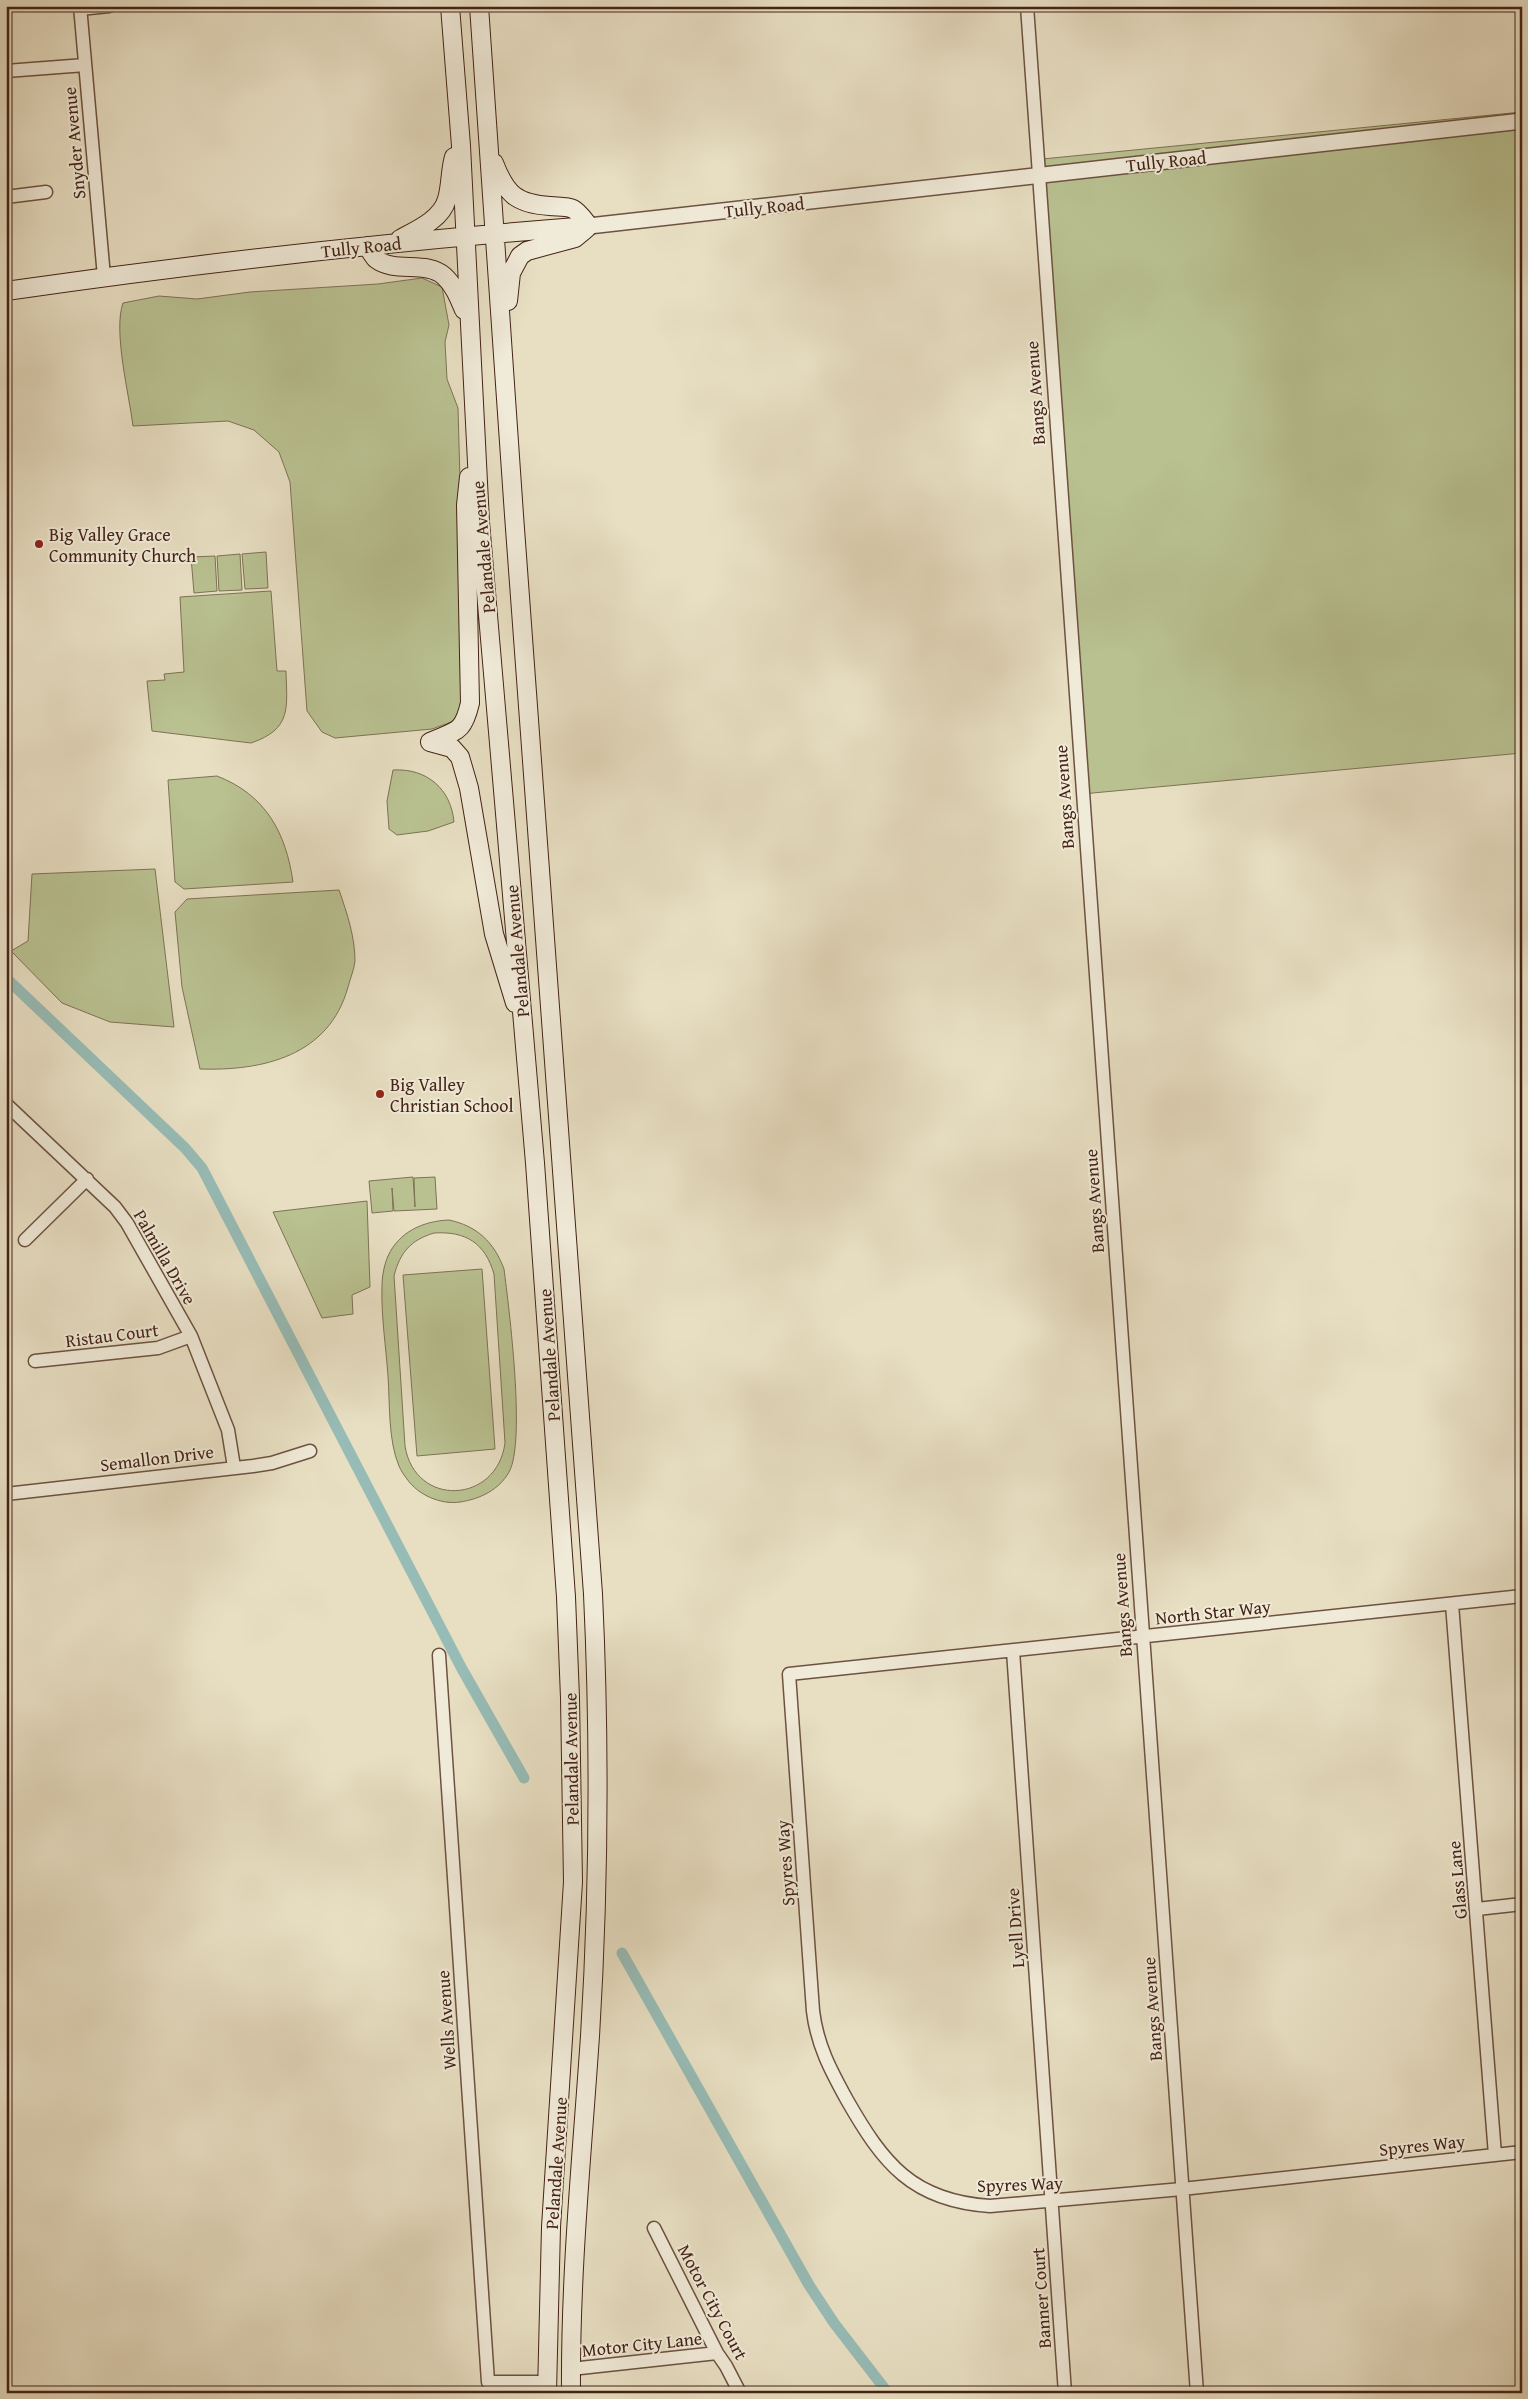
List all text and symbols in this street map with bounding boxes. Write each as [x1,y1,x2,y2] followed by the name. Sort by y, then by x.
[56,86,92,200] street label: Snyder Avenue
[1125,143,1208,179] street label: Tully Road
[723,189,806,225] street label: Tully Road
[320,229,403,265] street label: Tully Road
[1018,340,1052,446] street label: Bangs Avenue
[464,480,502,614] street label: Pelandale Avenue
[49,521,196,569] place label: Big Valley Grace Community Church
[33,538,45,550] marker: Big Valley Grace Community Church
[1047,744,1081,850] street label: Bangs Avenue
[498,884,536,1018] street label: Pelandale Avenue
[390,1071,514,1119] place label: Big Valley Christian School
[374,1088,386,1100] marker: Big Valley Christian School
[1077,1148,1111,1254] street label: Bangs Avenue
[127,1204,203,1310] street label: Palmilla Drive
[531,1288,567,1422] street label: Pelandale Avenue
[64,1316,161,1354] street label: Ristau Court
[99,1438,215,1478] street label: Semallon Drive
[1105,1552,1139,1658] street label: Bangs Avenue
[1154,1593,1272,1631] street label: North Star Way
[556,1692,586,1826] street label: Pelandale Avenue
[769,1819,801,1907] street label: Spyres Way
[1440,1840,1474,1920] street label: Glass Lane
[999,1887,1031,1969] street label: Lyell Drive
[1135,1956,1169,2062] street label: Bangs Avenue
[429,1969,463,2071] street label: Wells Avenue
[538,2096,574,2230] street label: Pelandale Avenue
[1378,2127,1466,2163] street label: Spyres Way
[976,2169,1064,2199] street label: Spyres Way
[671,2239,755,2365] street label: Motor City Court
[1024,2246,1058,2349] street label: Banner Court
[581,2324,703,2364] street label: Motor City Lane

